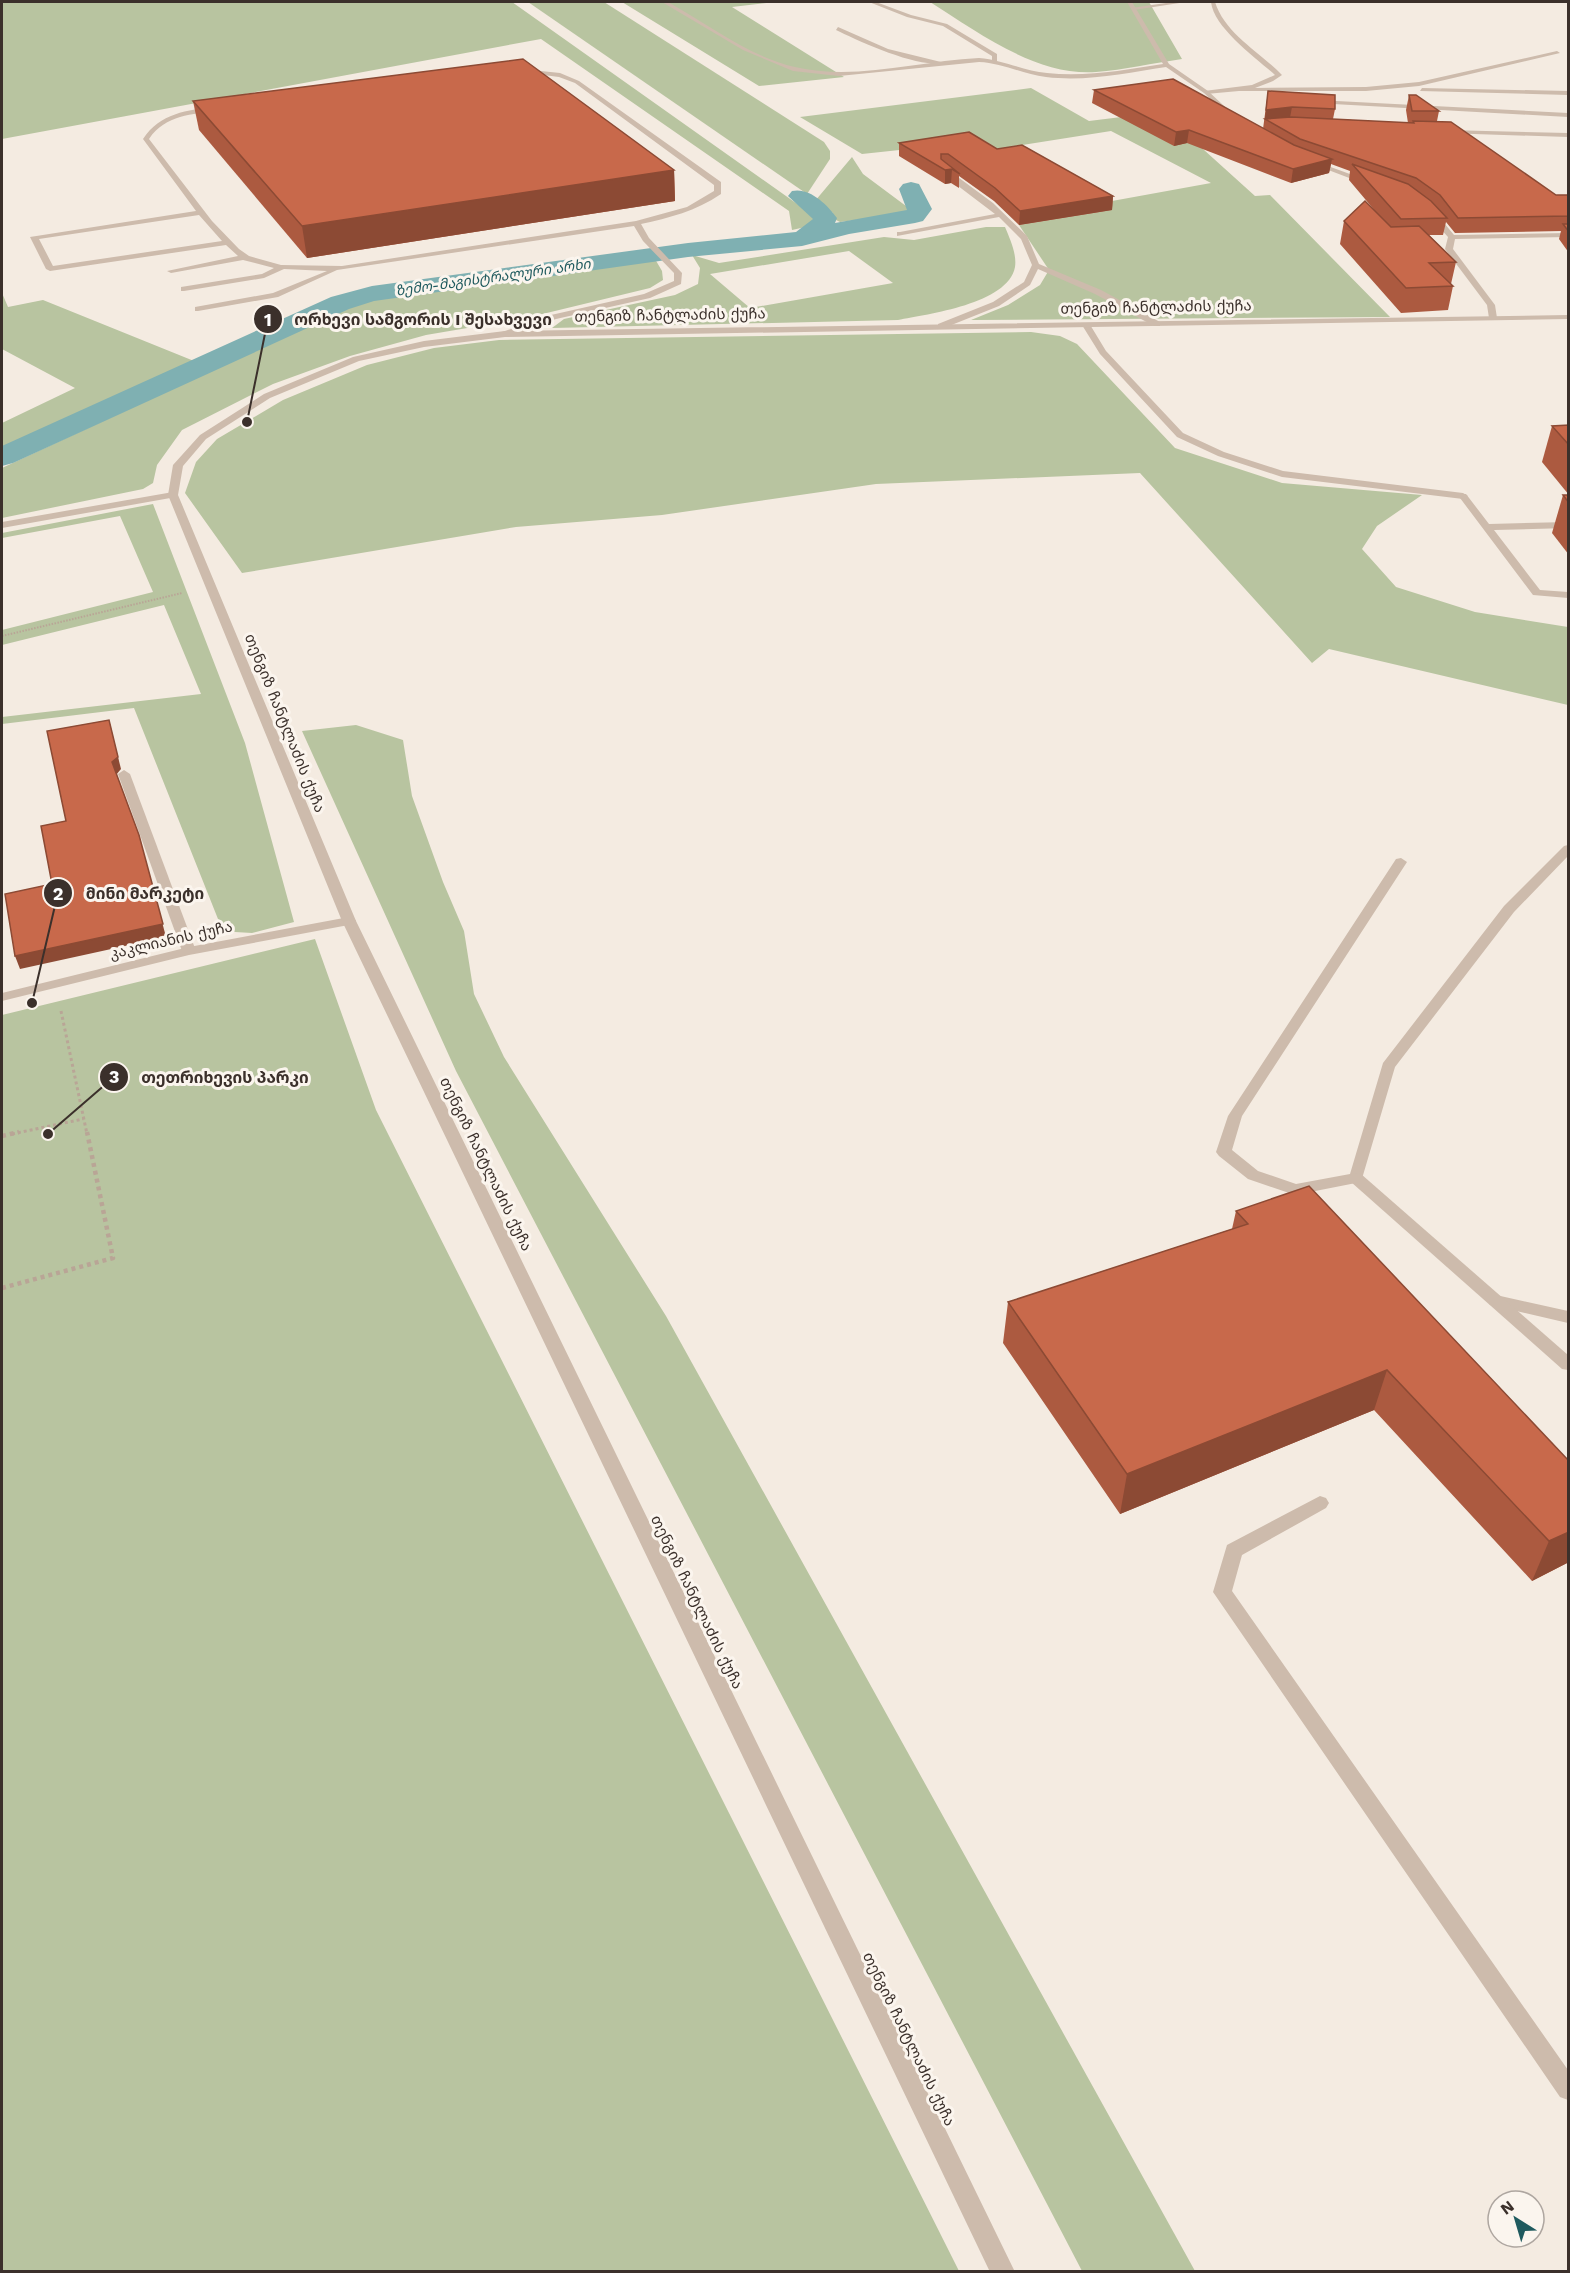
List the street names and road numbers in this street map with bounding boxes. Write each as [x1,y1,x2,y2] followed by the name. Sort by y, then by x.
[1060,296,1252,318] street label: თენგიზ ჩანტლაძის ქუჩა
[574,304,766,326] street label: თენგიზ ჩანტლაძის ქუჩა
[241,631,329,815] street label: თენგიზ ჩანტლაძის ქუჩა
[108,917,234,963] street label: კაკლიანის ქუჩა
[436,1074,536,1254] street label: თენგიზ ჩანტლაძის ქუჩა
[647,1512,747,1692] street label: თენგიზ ჩანტლაძის ქუჩა
[859,1949,959,2129] street label: თენგიზ ჩანტლაძის ქუჩა

